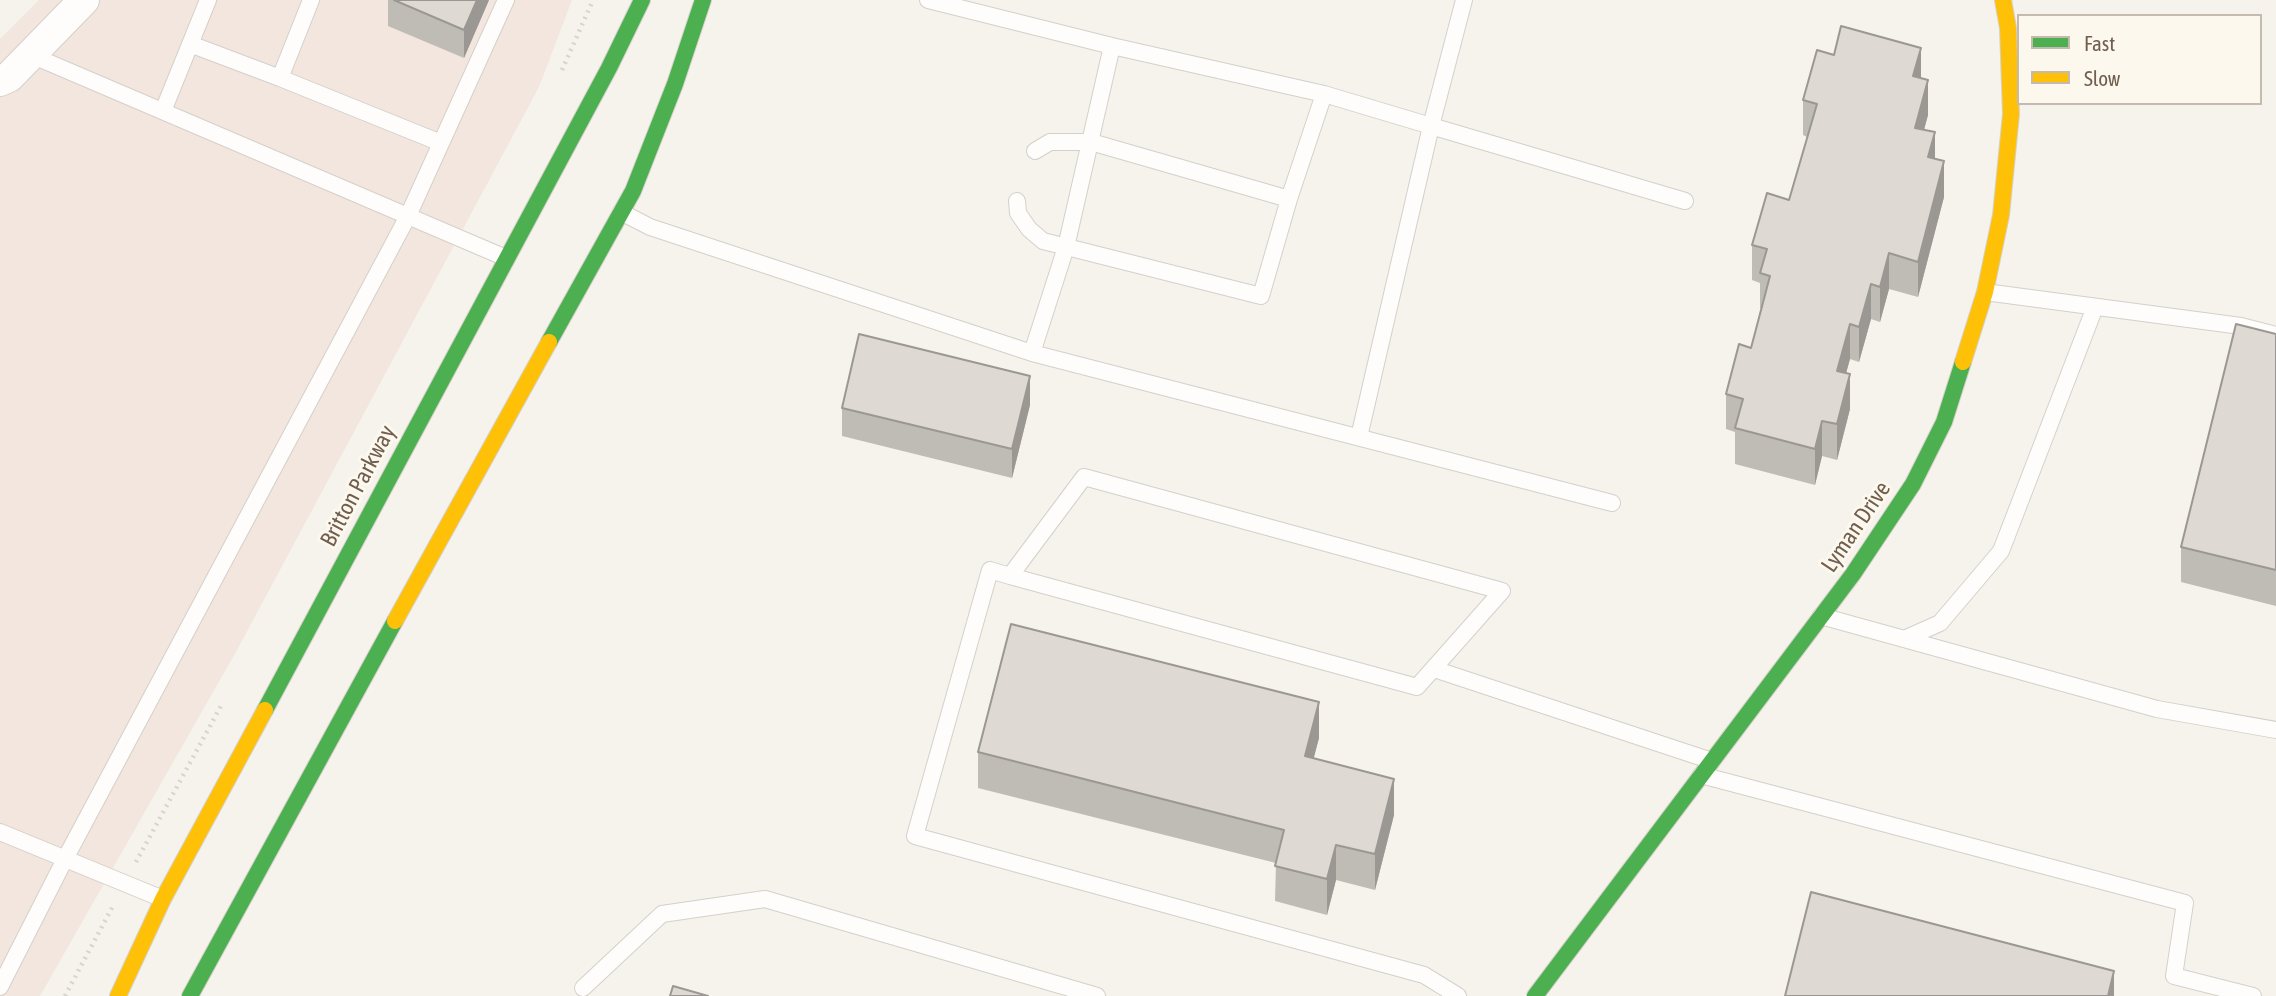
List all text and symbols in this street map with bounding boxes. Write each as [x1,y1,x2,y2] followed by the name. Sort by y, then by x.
[2017,14,2262,105] legend
[2084,31,2115,55] text: Fast
[2084,66,2120,90] text: Slow
[315,421,401,551] street label: Britton Parkway
[1816,476,1896,578] street label: Lyman Drive

